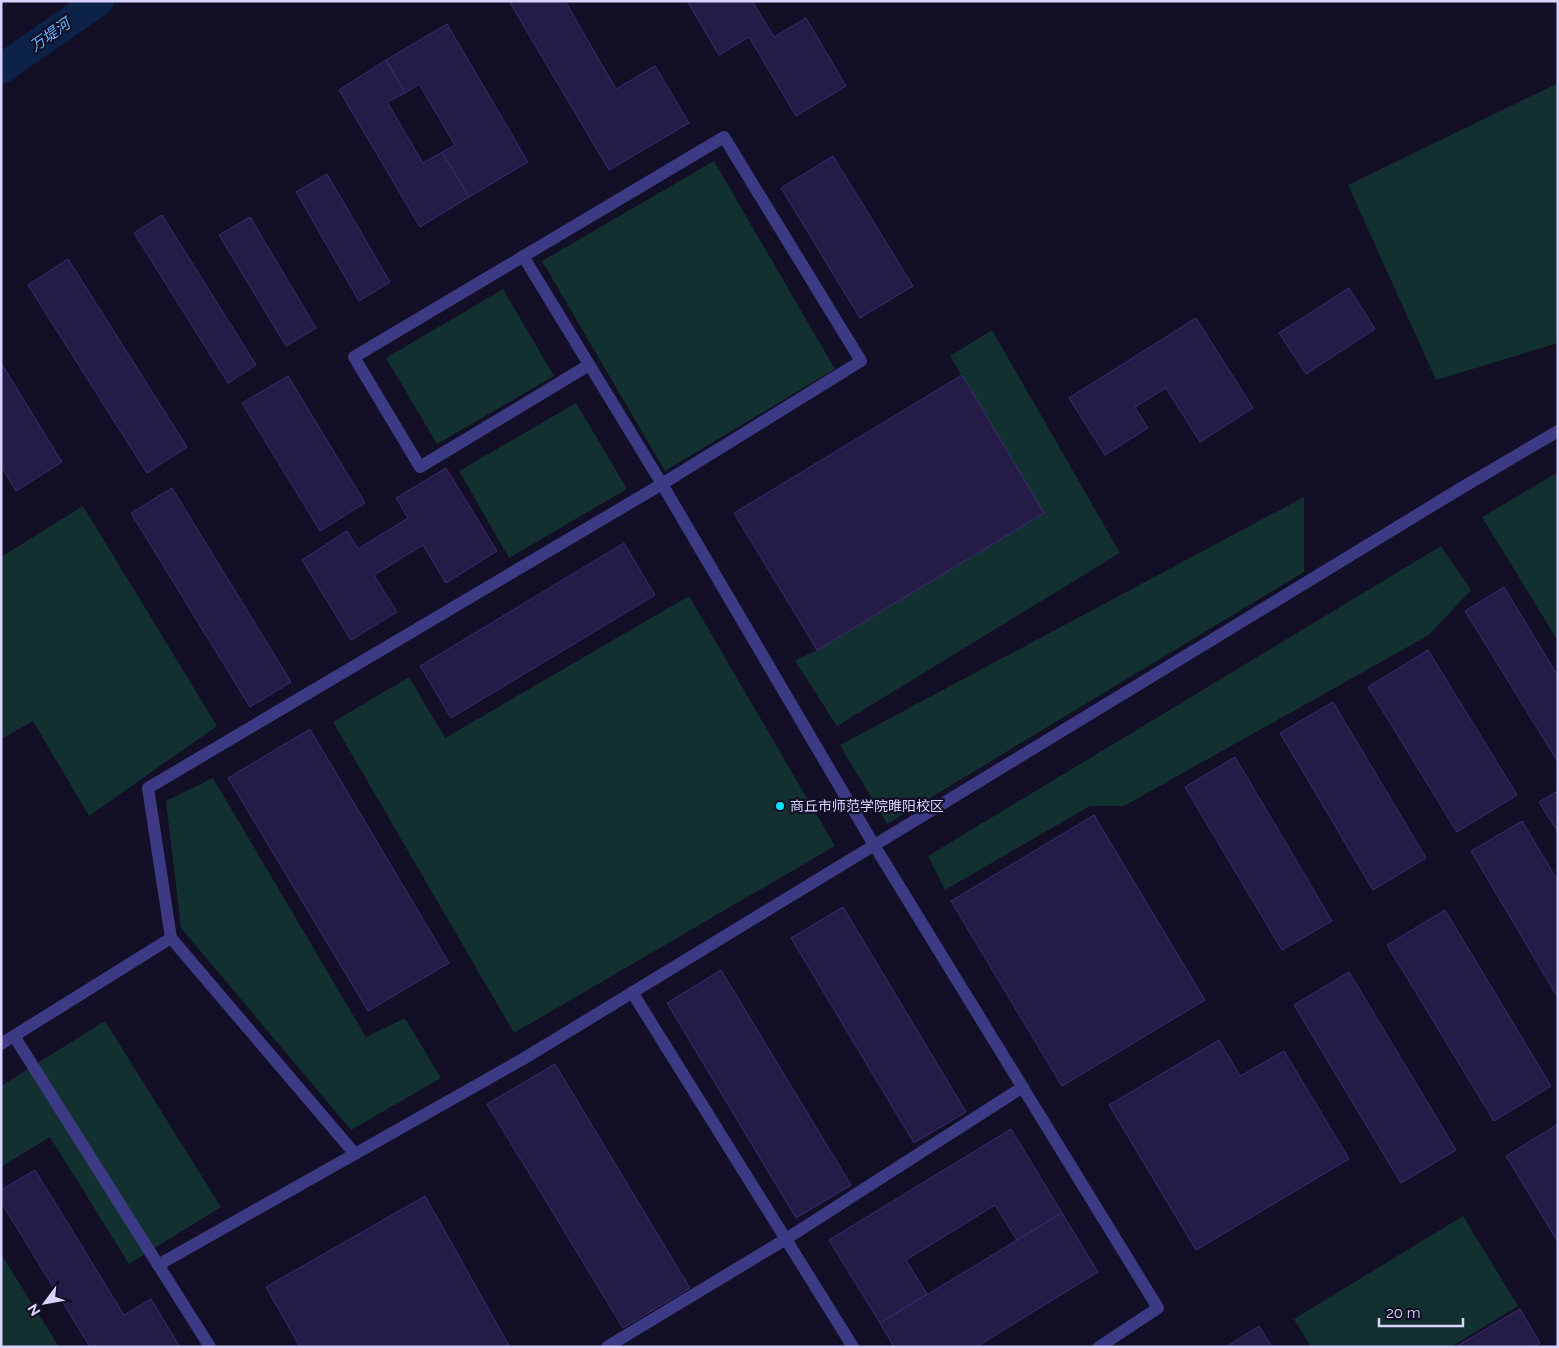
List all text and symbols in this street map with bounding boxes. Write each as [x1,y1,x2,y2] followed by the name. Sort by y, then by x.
[26,13,76,55] water label: 万堤河
[790,798,944,814] place label: 商丘市师范学院睢阳校区
[774,800,786,812] marker: 商丘市师范学院睢阳校区
[20,1278,70,1328] north arrow
[1379,1296,1463,1328] scale bar
[24,1301,44,1319] text: N
[1386,1304,1421,1322] text: 20 m

